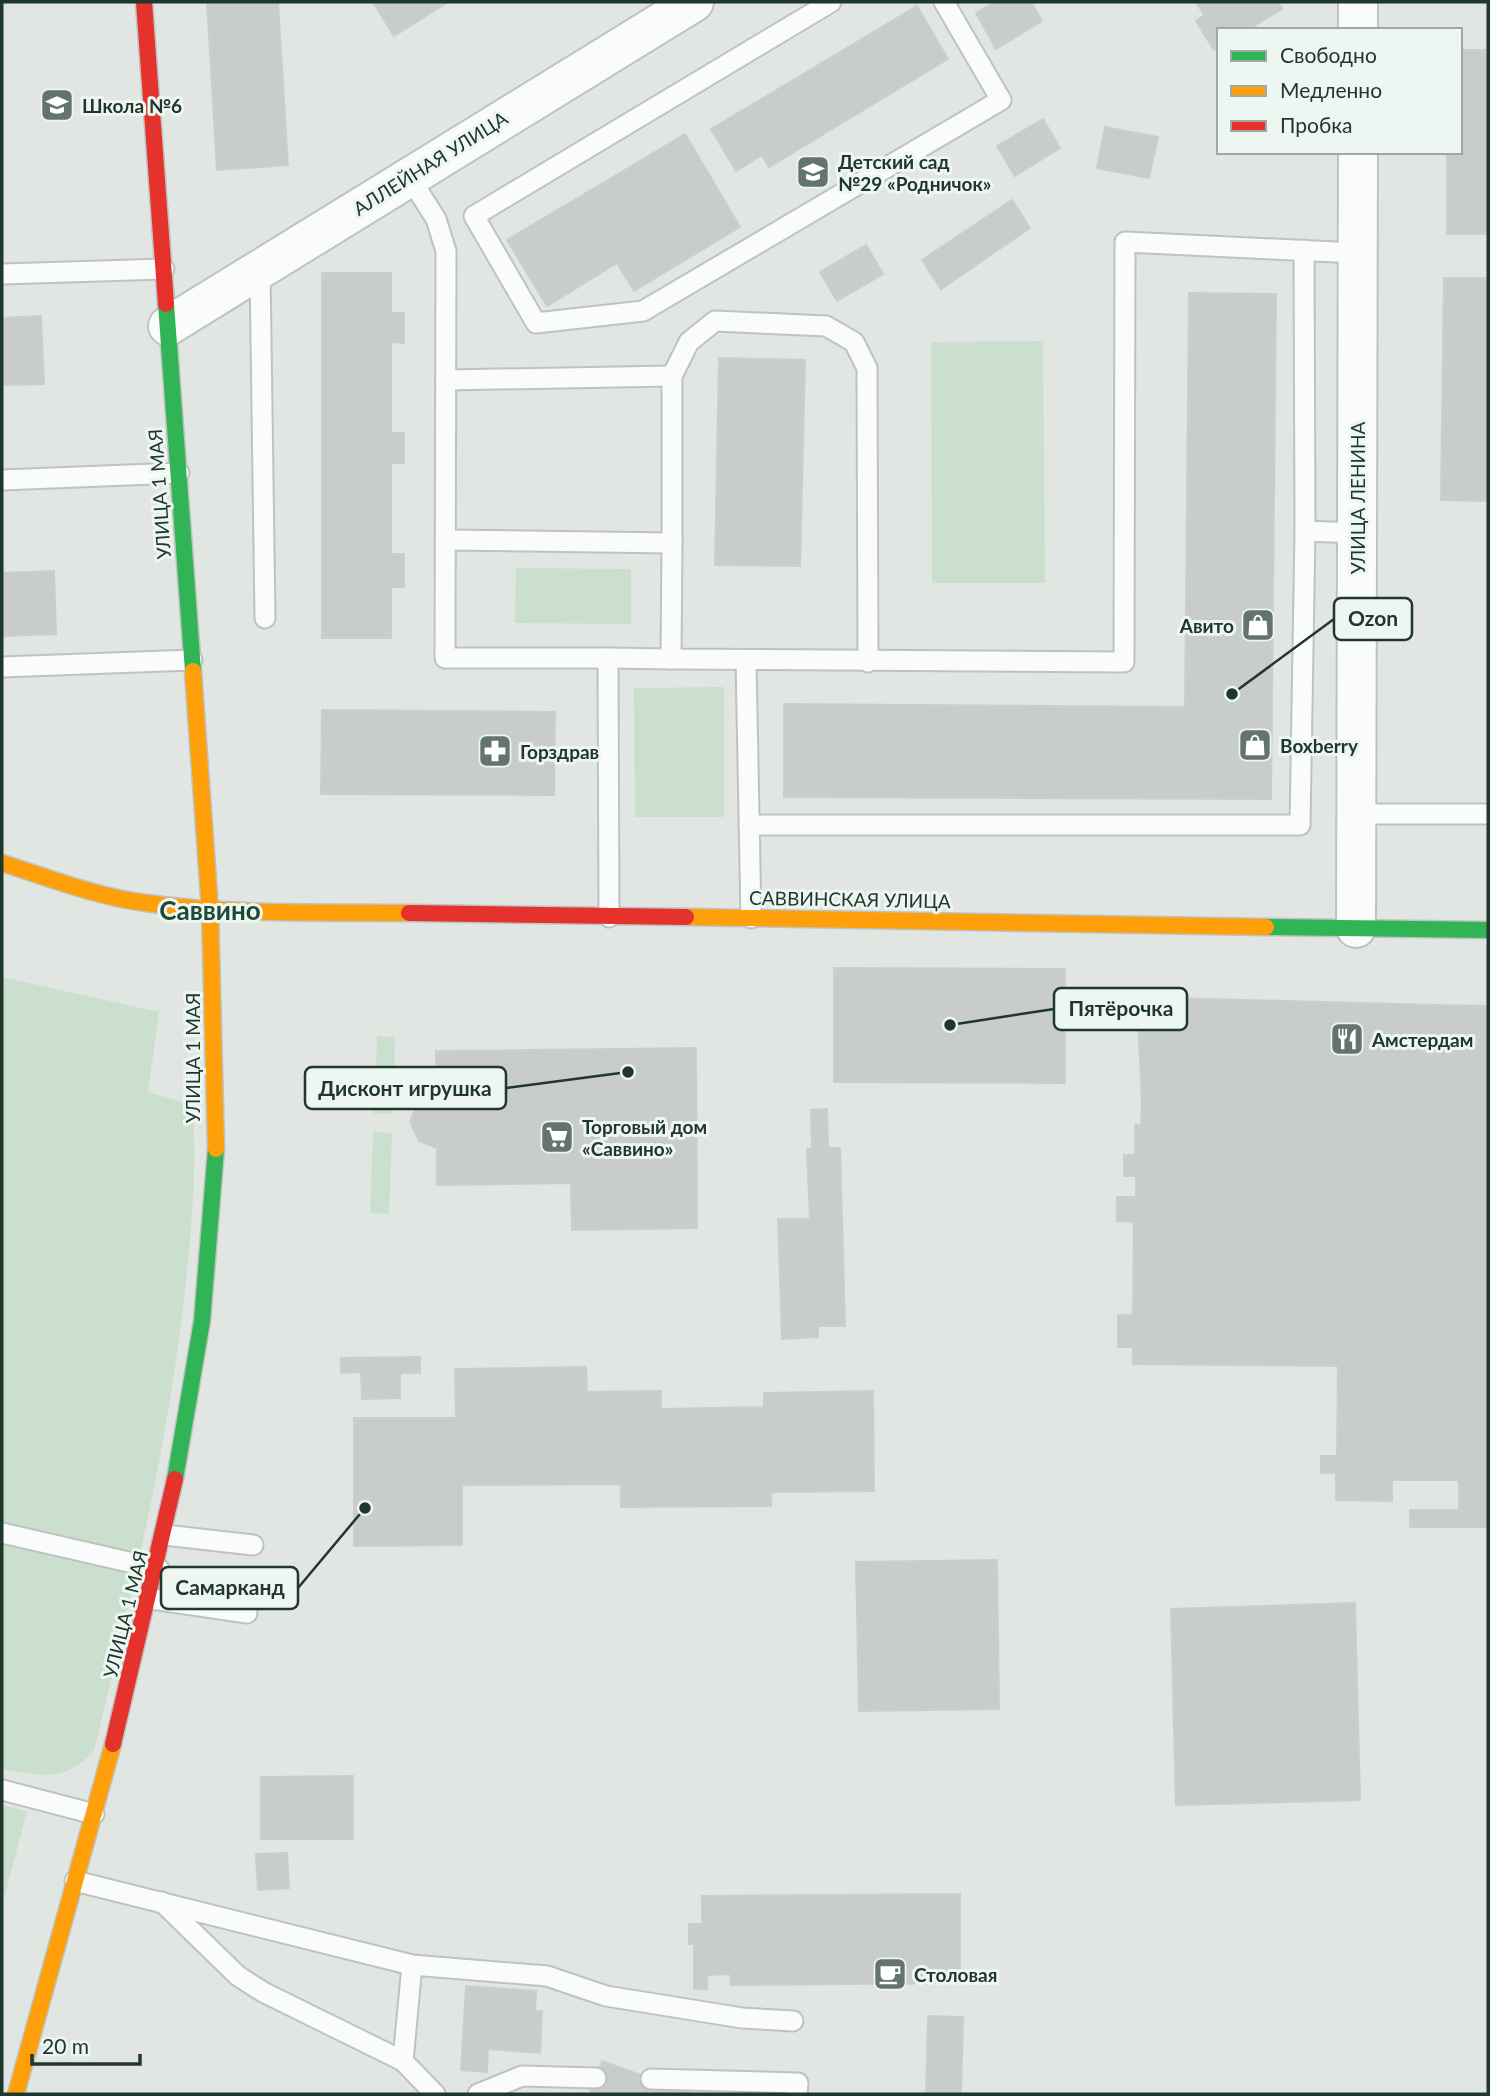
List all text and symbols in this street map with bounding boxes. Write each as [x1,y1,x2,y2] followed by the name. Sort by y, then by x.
[1217,28,1462,154] legend
[1280,42,1377,67] text: Свободно
[1280,77,1382,102] text: Медленно
[38,86,76,124] school or university icon: Школа №6
[82,94,182,117] place label: Школа №6
[349,106,512,220] street label: АЛЛЕЙНАЯ УЛИЦА
[1280,112,1353,137] text: Пробка
[838,150,991,195] place label: Детский сад №29 «Родничок»
[794,153,832,191] school or university icon: Детский сад №29 «Родничок»
[1346,421,1369,574] street label: УЛИЦА ЛЕНИНА
[143,428,175,560] street label: УЛИЦА 1 МАЯ
[1334,598,1412,640] callout: Ozon
[1348,605,1398,630] text: Ozon
[1239,606,1277,644] shop icon: Авито
[1179,614,1234,637] place label: Авито
[1236,726,1274,764] shop icon: Boxberry
[476,732,514,770] pharmacy icon: Горздрав
[1280,734,1359,757] place label: Boxberry
[520,740,599,763] place label: Горздрав
[749,886,951,912] street label: САВВИНСКАЯ УЛИЦА
[159,894,261,926] district label: Саввино
[1054,988,1187,1030] callout: Пятёрочка
[181,993,204,1123] street label: УЛИЦА 1 МАЯ
[1069,995,1173,1020] text: Пятёрочка
[1328,1020,1366,1058] restaurant icon: Амстердам
[1371,1028,1473,1051] place label: Амстердам
[305,1067,506,1109] callout: Дисконт игрушка
[318,1075,492,1100] text: Дисконт игрушка
[582,1115,707,1160] place label: Торговый дом «Саввино»
[538,1118,576,1156] supermarket icon: Торговый дом «Саввино»
[98,1548,152,1680] street label: УЛИЦА 1 МАЯ
[161,1567,298,1609] callout: Самарканд
[175,1574,285,1599] text: Самарканд
[871,1955,909,1993] cafe icon: Столовая
[914,1963,997,1986] place label: Столовая
[32,2022,140,2066] scale bar
[42,2033,89,2058] text: 20 m

